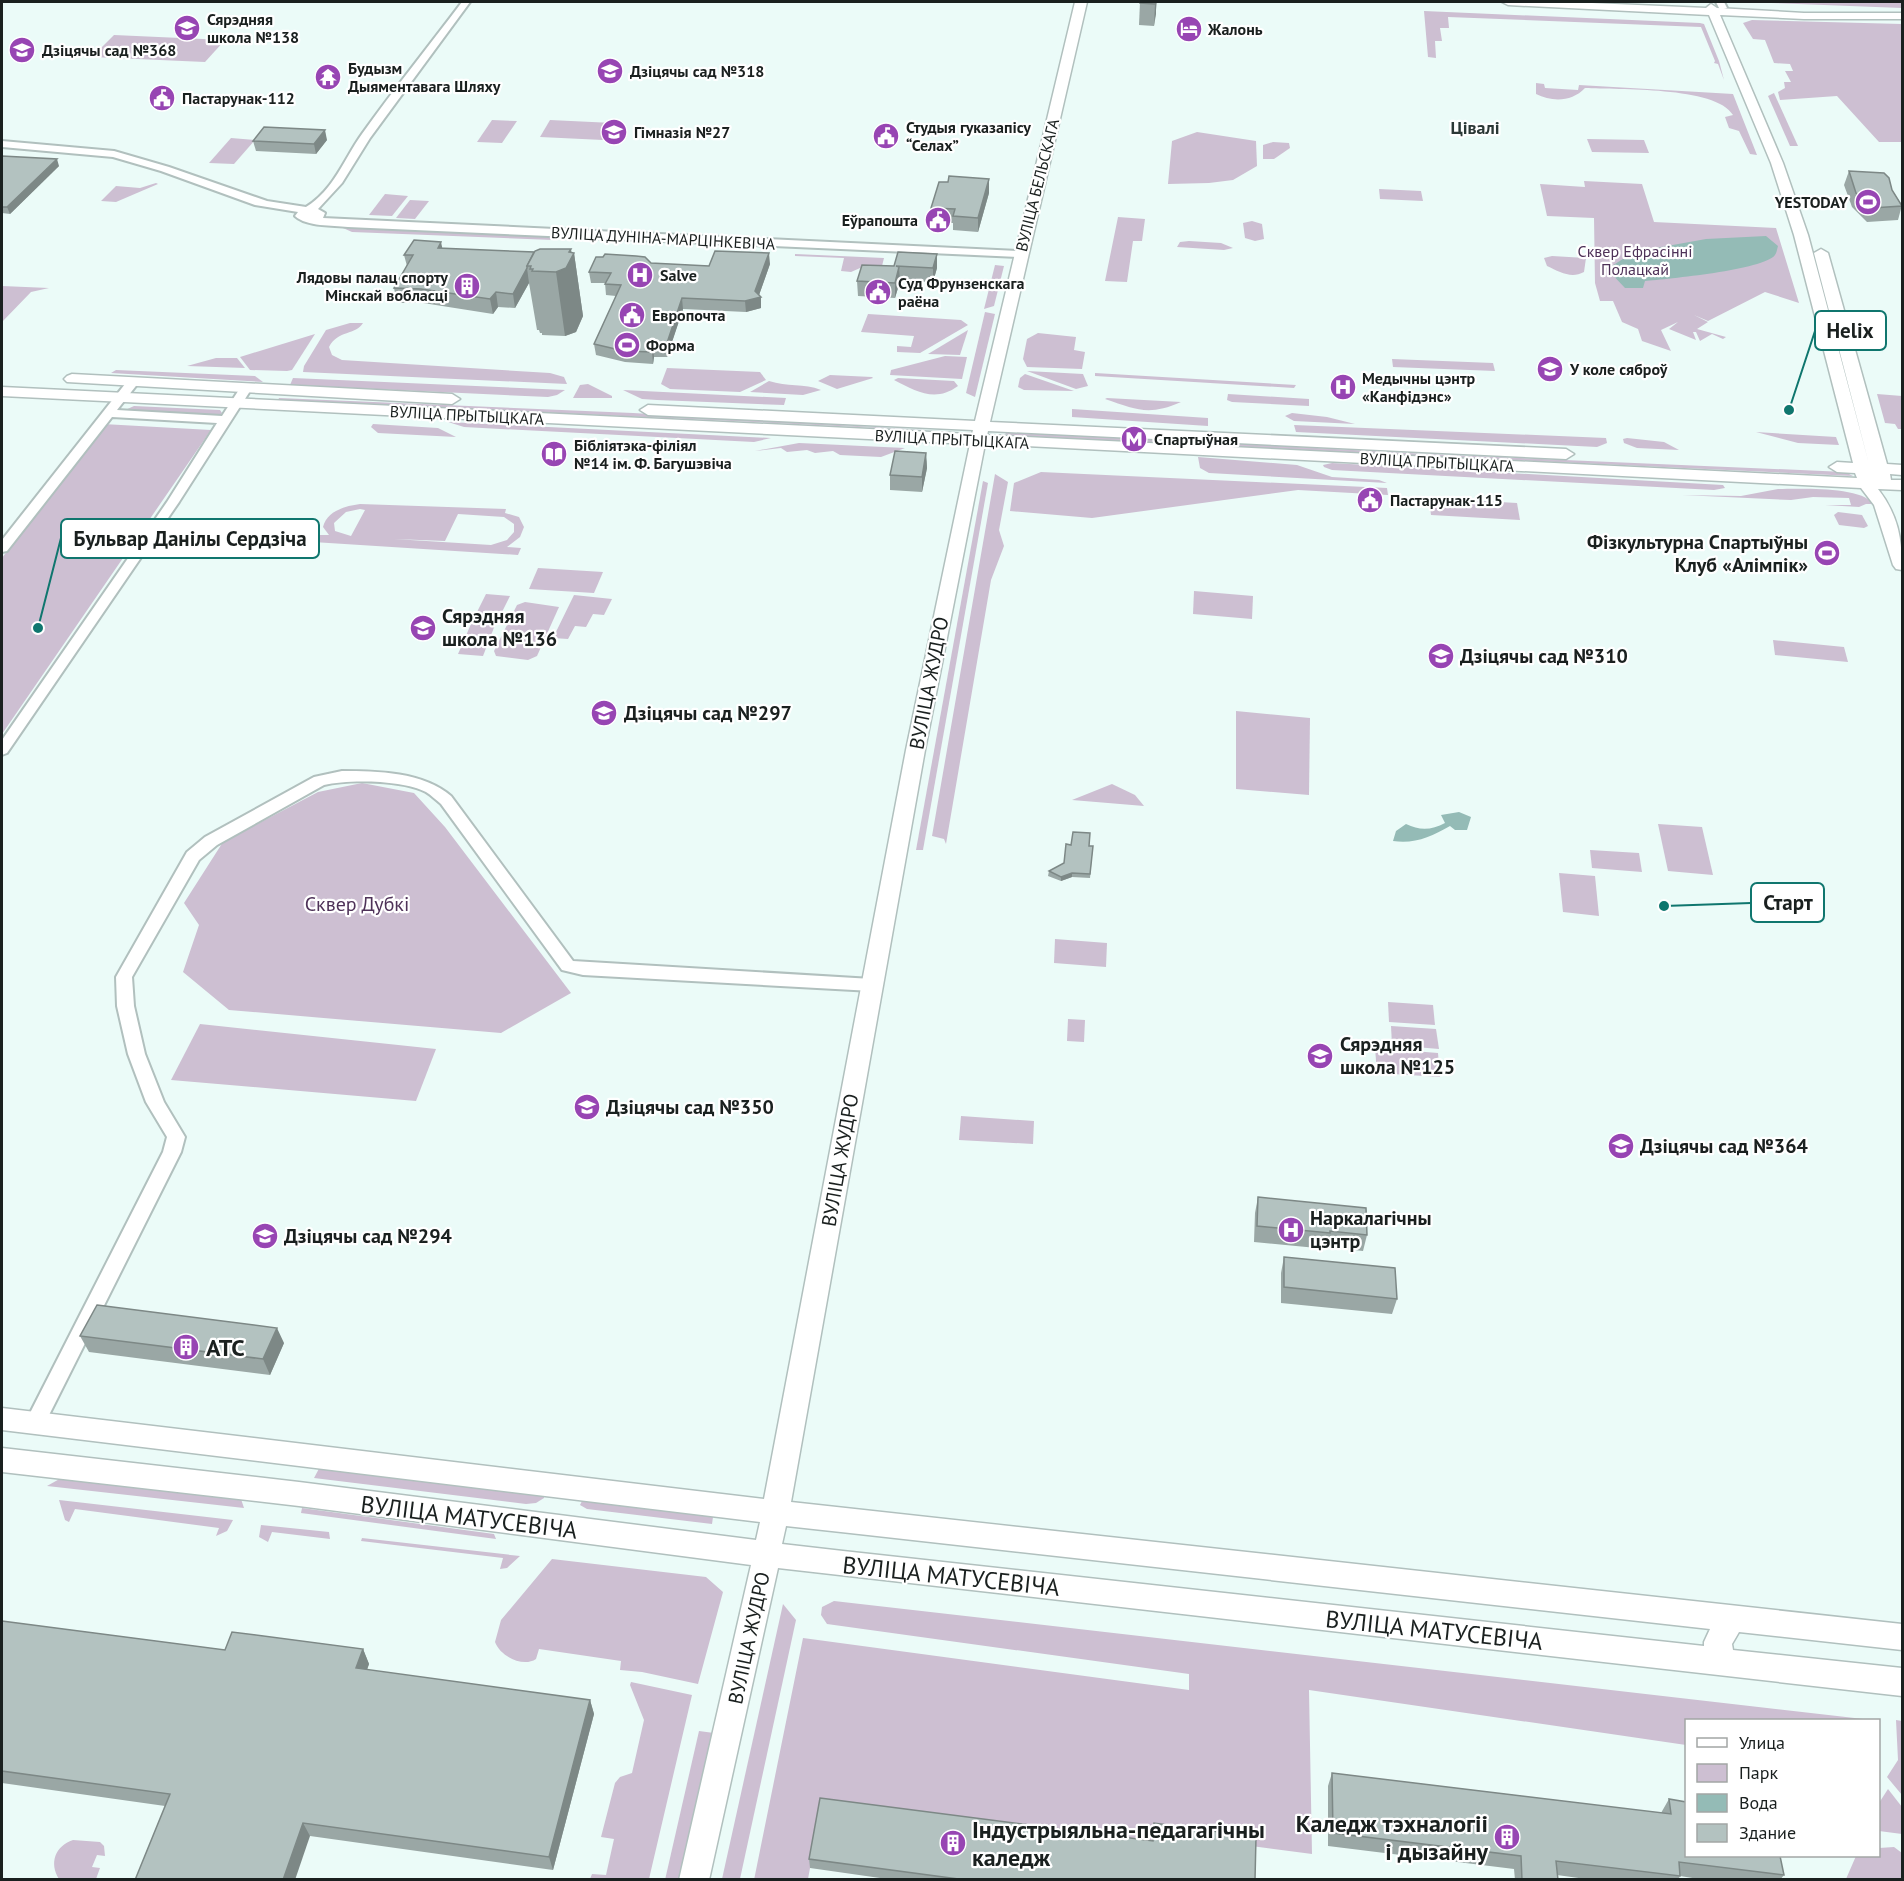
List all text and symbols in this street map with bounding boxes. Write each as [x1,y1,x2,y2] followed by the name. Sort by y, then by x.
[207,9,299,47] place label: Сярэдняя школа №138
[172,13,202,43] school or university icon: Сярэдняя школа №138
[1174,14,1204,44] hotel icon: Жалонь
[1207,19,1263,39] place label: Жалонь
[7,35,37,65] school or university icon: Дзіцячы сад №368
[42,40,176,60] place label: Дзіцячы сад №368
[595,56,625,86] school or university icon: Дзіцячы сад №318
[348,58,501,96] place label: Будызм Дыяментавага Шляху
[630,61,764,81] place label: Дзіцячы сад №318
[313,62,343,92] temple icon: Будызм Дыяментавага Шляху
[147,83,177,113] public building icon: Пастарунак-112
[182,88,295,108] place label: Пастарунак-112
[1011,116,1063,253] street label: ВУЛІЦА БЕЛЬСКАГА
[1450,116,1500,139] district label: Цівалі
[599,117,629,147] school or university icon: Гімназія №27
[906,117,1031,155] place label: Студыя гуказапісу “Селах”
[871,121,901,151] public building icon: Студыя гуказапісу “Селах”
[634,122,730,142] place label: Гімназія №27
[1853,187,1883,217] sports icon: YESTODAY
[1774,192,1849,212] place label: YESTODAY
[923,205,953,235] public building icon: Еўрапошта
[842,210,918,230] place label: Еўрапошта
[550,222,776,254] street label: ВУЛІЦА ДУНІНА-МАРЦІНКЕВІЧА
[1578,241,1692,279] park label: Сквер Ефрасінні Полацкай
[625,260,655,290] hospital icon: Salve
[660,265,697,285] place label: Salve
[296,267,448,305] place label: Лядовы палац спорту Мінскай вобласці
[452,271,482,301] building icon: Лядовы палац спорту Мінскай вобласці
[898,273,1024,311] place label: Суд Фрунзенскага раёна
[863,277,893,307] public building icon: Суд Фрунзенскага раёна
[617,300,647,330] public building icon: Европочта
[652,305,726,325] place label: Европочта
[1815,311,1886,350] callout: Helix
[1826,317,1874,344] text: Helix
[612,330,642,360] sports icon: Форма
[646,335,695,355] place label: Форма
[1535,354,1565,384] school or university icon: У коле сяброў
[1569,359,1668,379] place label: У коле сяброў
[1362,368,1476,406] place label: Медычны цэнтр «Канфідэнс»
[1328,372,1358,402] hospital icon: Медычны цэнтр «Канфідэнс»
[389,401,545,429] street label: ВУЛІЦА ПРЫТЫЦКАГА
[1119,424,1149,454] metro station icon: Спартыўная
[874,425,1030,453] street label: ВУЛІЦА ПРЫТЫЦКАГА
[1154,429,1238,449] place label: Спартыўная
[574,435,732,473] place label: Бібліятэка-філіял №14 ім. Ф. Багушэвіча
[539,439,569,469] library icon: Бібліятэка-філіял №14 ім. Ф. Багушэвіча
[1359,448,1515,476] street label: ВУЛІЦА ПРЫТЫЦКАГА
[1355,485,1385,515] public building icon: Пастарунак-115
[1390,490,1503,510] place label: Пастарунак-115
[61,519,319,558] callout: Бульвар Данілы Сердзіча
[73,525,307,552] text: Бульвар Данілы Сердзіча
[1587,529,1808,578] place label: Фізкультурна Спартыўны Клуб «Алімпік»
[1812,538,1842,568] sports icon: Фізкультурна Спартыўны Клуб «Алімпік»
[442,603,557,652] place label: Сярэдняя школа №136
[408,613,438,643] school or university icon: Сярэдняя школа №136
[903,614,955,752] street label: ВУЛІЦА ЖУДРО
[1426,641,1456,671] school or university icon: Дзіцячы сад №310
[1460,643,1628,669] place label: Дзіцячы сад №310
[589,698,619,728] school or university icon: Дзіцячы сад №297
[624,700,792,726] place label: Дзіцячы сад №297
[1751,883,1824,922] callout: Старт
[1763,889,1813,916] text: Старт
[305,891,409,917] park label: Сквер Дубкі
[1340,1031,1455,1080] place label: Сярэдняя школа №125
[1305,1041,1335,1071] school or university icon: Сярэдняя школа №125
[816,1091,864,1229] street label: ВУЛІЦА ЖУДРО
[572,1092,602,1122] school or university icon: Дзіцячы сад №350
[606,1094,774,1120] place label: Дзіцячы сад №350
[1606,1131,1636,1161] school or university icon: Дзіцячы сад №364
[1640,1133,1809,1159] place label: Дзіцячы сад №364
[1310,1205,1431,1254] place label: Наркалагічны цэнтр
[1276,1215,1306,1245] hospital icon: Наркалагічны цэнтр
[250,1221,280,1251] school or university icon: Дзіцячы сад №294
[284,1223,453,1249] place label: Дзіцячы сад №294
[171,1332,201,1362] building icon: АТС
[206,1332,245,1363] place label: АТС
[359,1488,579,1546] street label: ВУЛІЦА МАТУСЕВІЧА
[841,1549,1061,1603] street label: ВУЛІЦА МАТУСЕВІЧА
[722,1569,776,1707] street label: ВУЛІЦА ЖУДРО
[1324,1603,1544,1657] street label: ВУЛІЦА МАТУСЕВІЧА
[1685,1719,1880,1857] legend
[1739,1731,1785,1754] text: Улица
[1739,1761,1779,1784] text: Парк
[1739,1791,1778,1814] text: Вода
[1296,1808,1489,1867] place label: Каледж тэхналогіі і дызайну
[972,1814,1265,1873] place label: Індустрыяльна-педагагічны каледж
[1739,1821,1796,1844] text: Здание
[1492,1822,1522,1852] building icon: Каледж тэхналогіі і дызайну
[938,1828,968,1858] building icon: Індустрыяльна-педагагічны каледж

